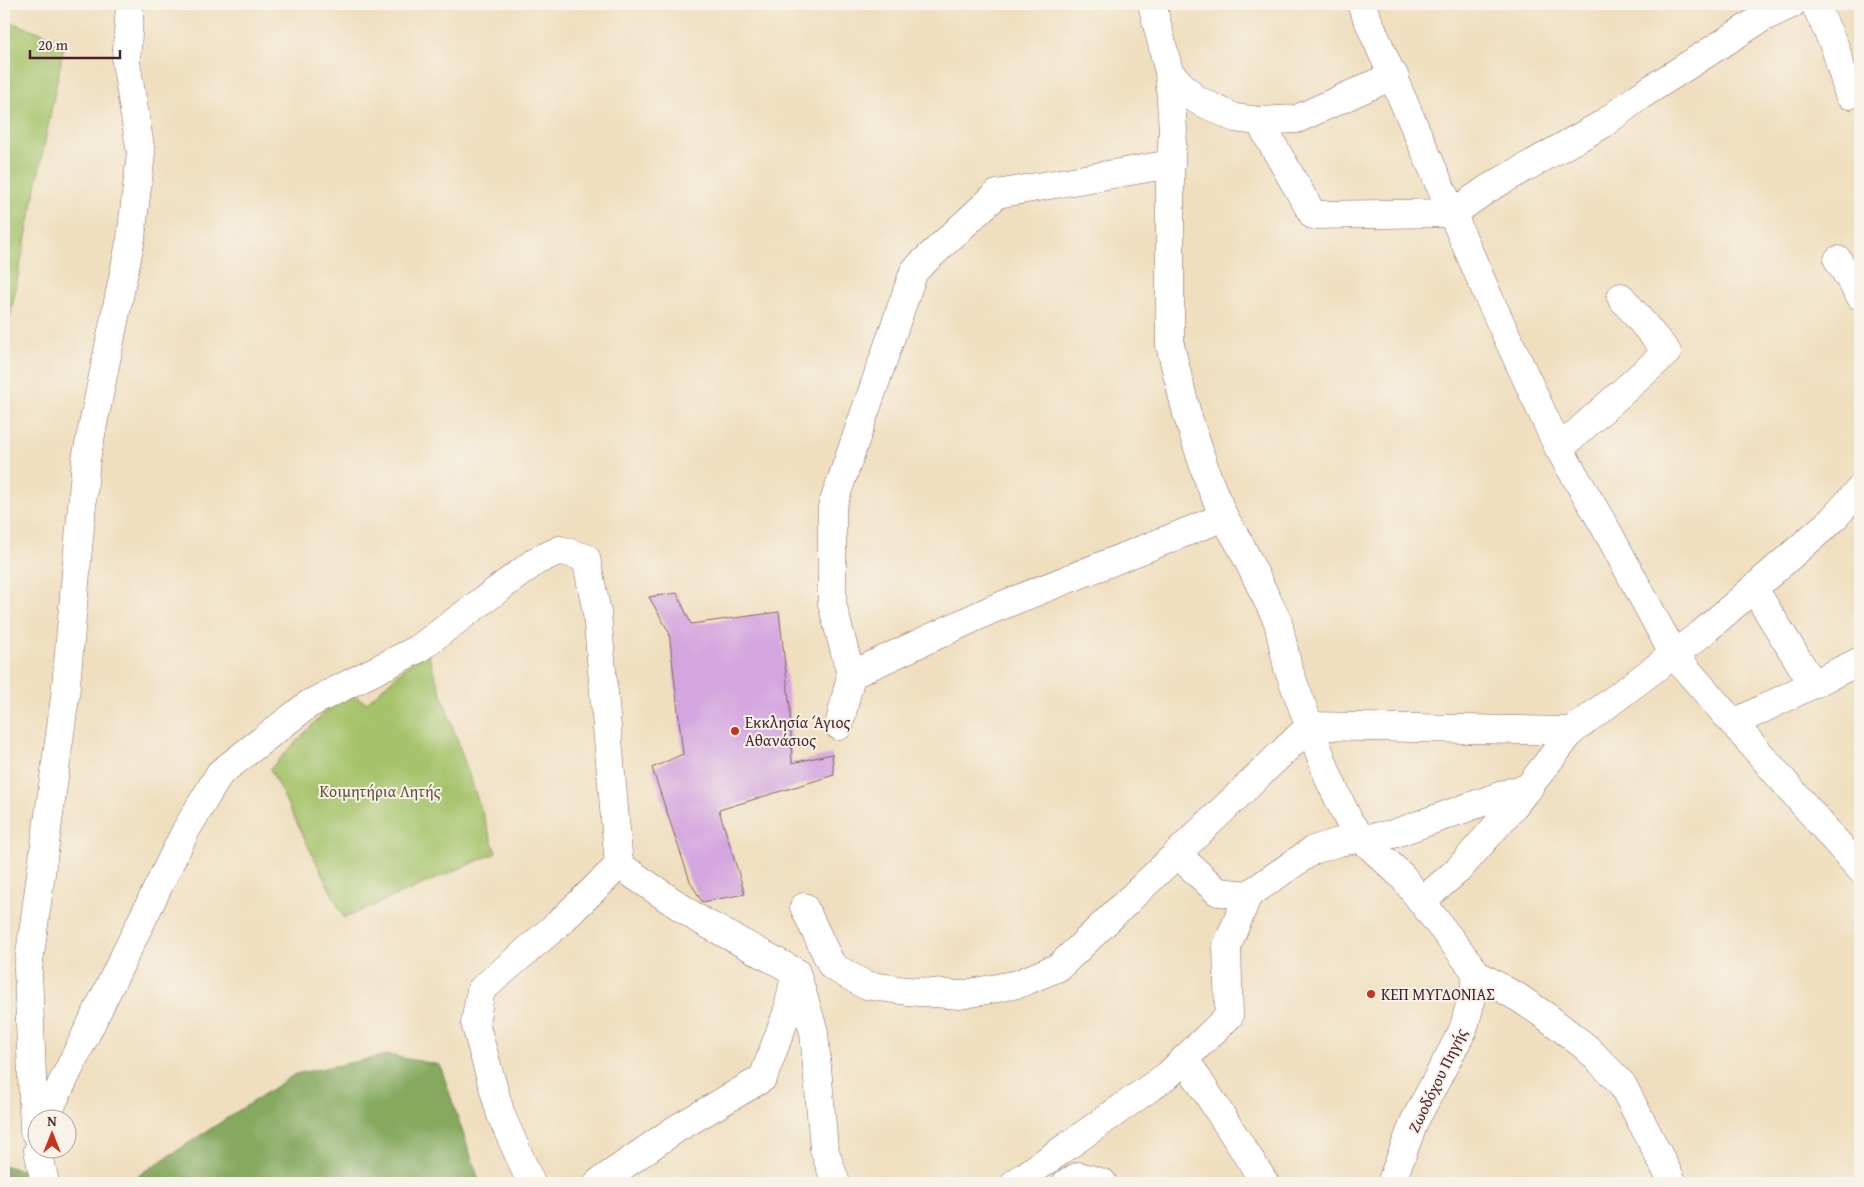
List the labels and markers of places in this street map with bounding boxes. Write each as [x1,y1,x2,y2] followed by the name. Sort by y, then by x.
[745,710,851,752] place label: Εκκλησία Άγιος Αθανάσιος
[729,725,741,737] marker: Εκκλησία Άγιος Αθανάσιος
[1381,982,1495,1006] place label: ΚΕΠ ΜΥΓΔΟΝΙΑΣ
[1365,988,1377,1000] marker: ΚΕΠ ΜΥΓΔΟΝΙΑΣ

